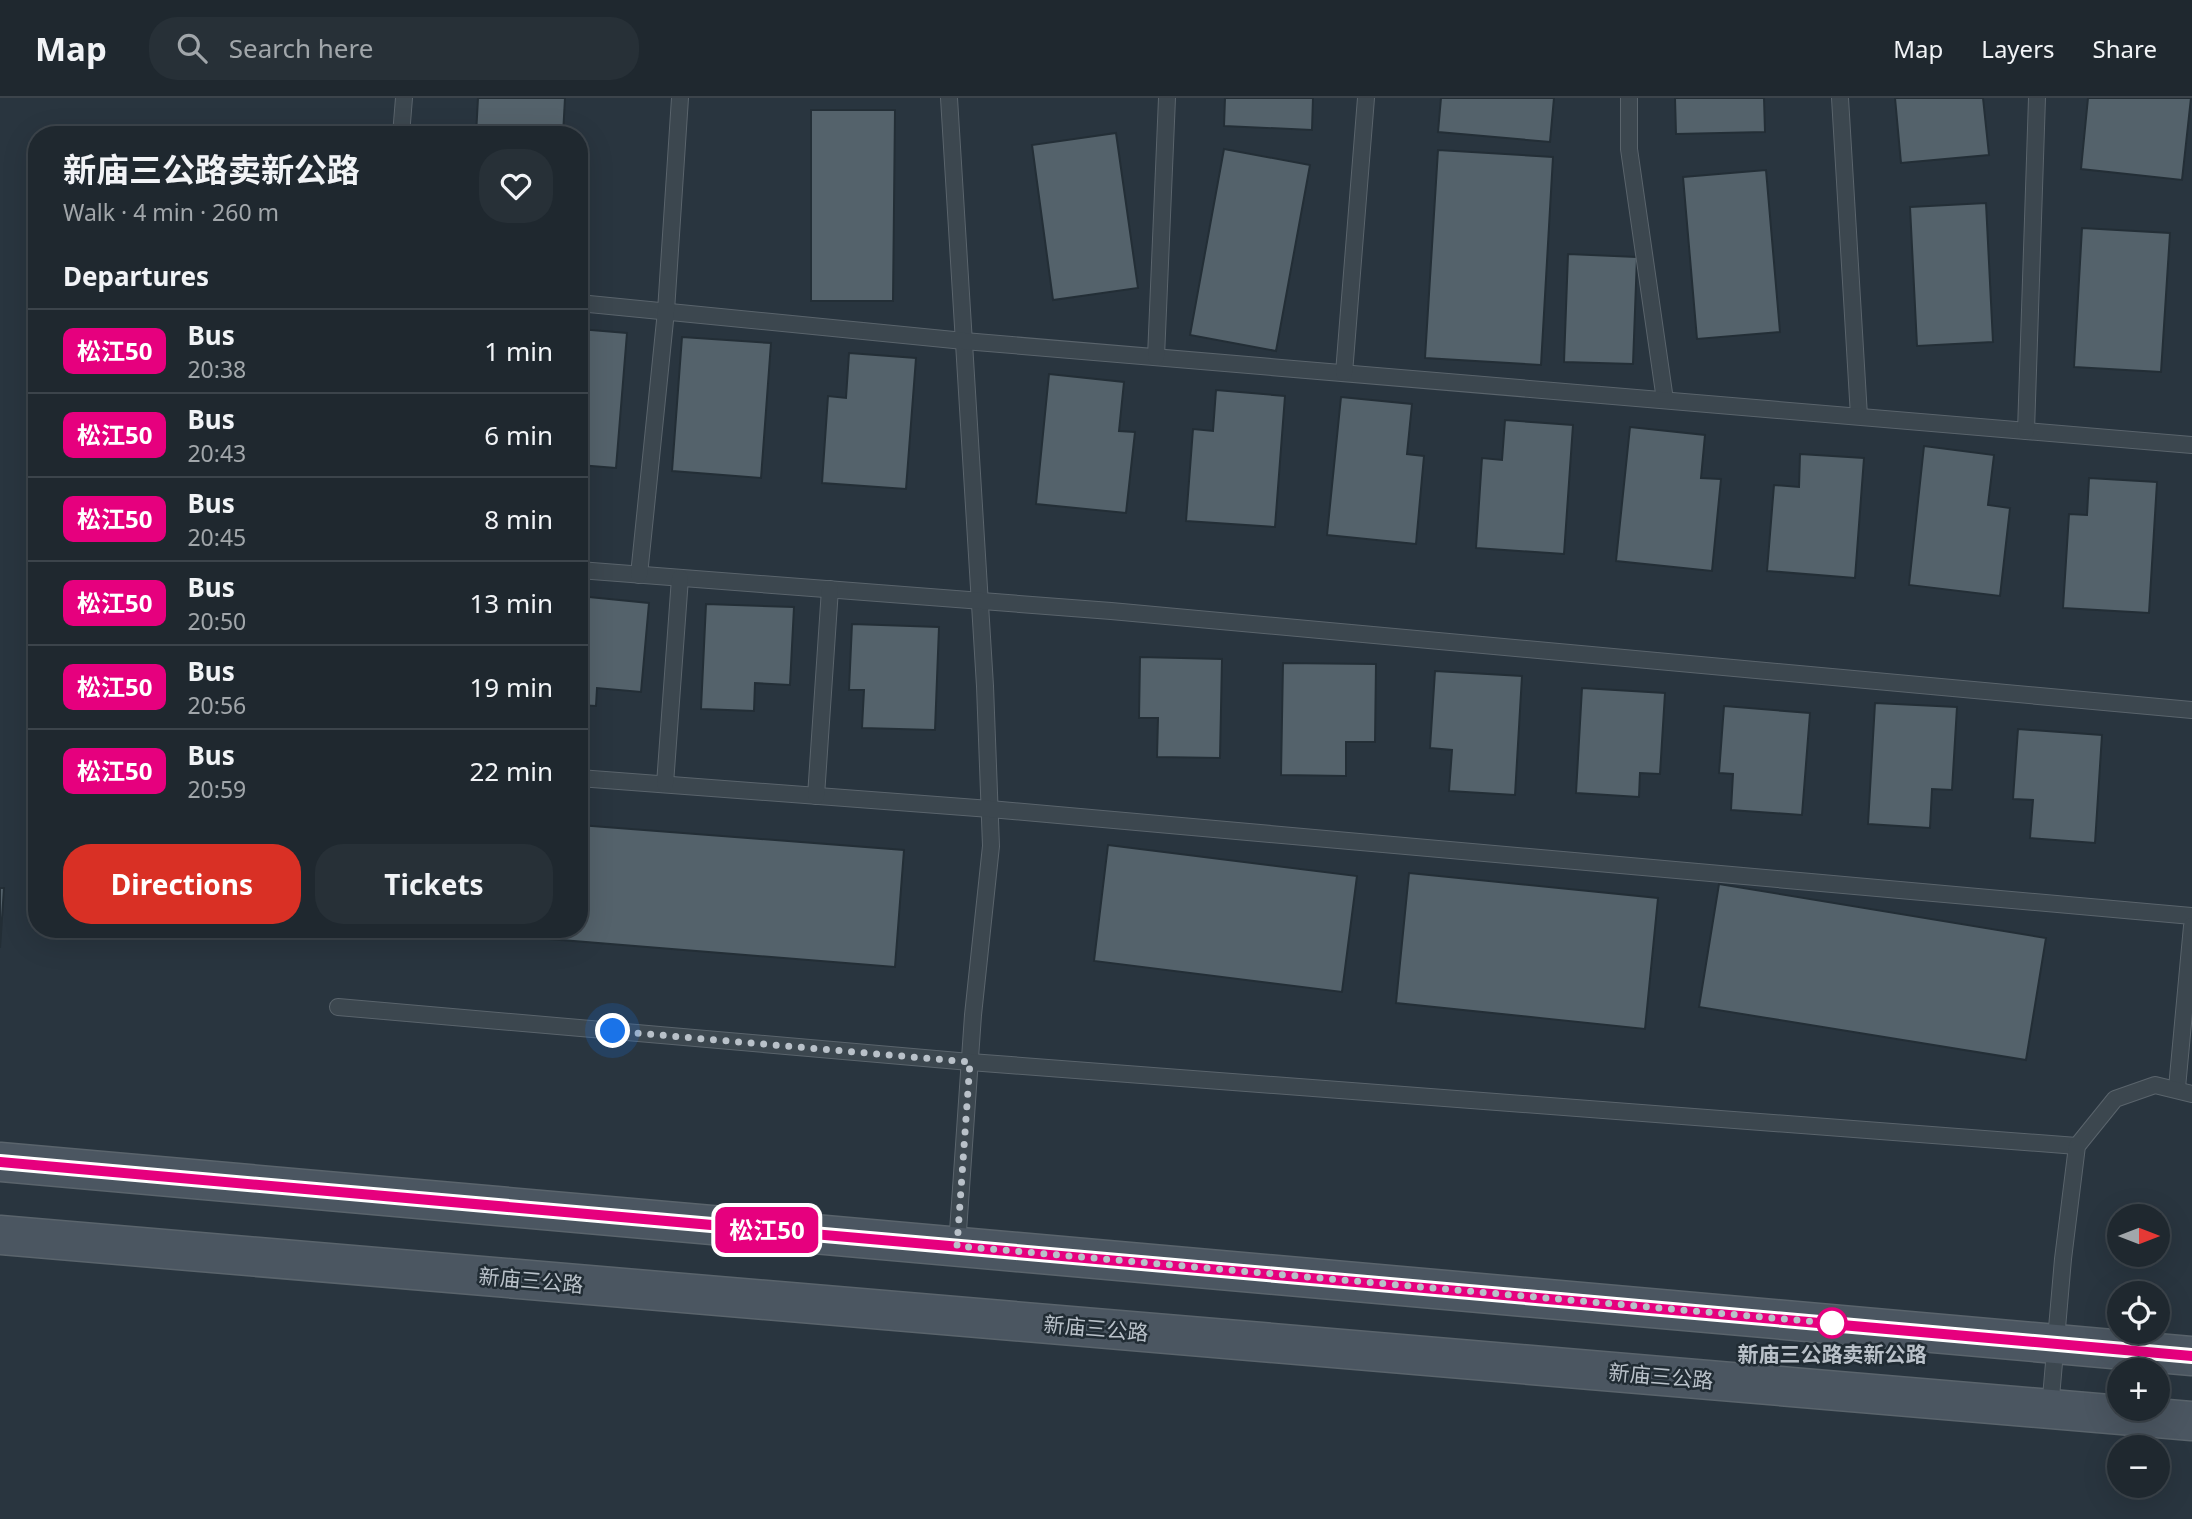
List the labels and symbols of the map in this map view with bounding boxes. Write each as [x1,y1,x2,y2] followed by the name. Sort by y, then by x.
[595,1013,630,1048] your location
[2107,1204,2170,1267] north arrow
[718,1207,816,1253] line badge: 松江50
[477,1261,585,1299] street label: 新庙三公路
[1817,1308,1847,1338] marker: 新庙三公路卖新公路
[1042,1309,1150,1347] street label: 新庙三公路
[1738,1340,1927,1368] place label: 新庙三公路卖新公路
[1607,1357,1715,1395] street label: 新庙三公路

